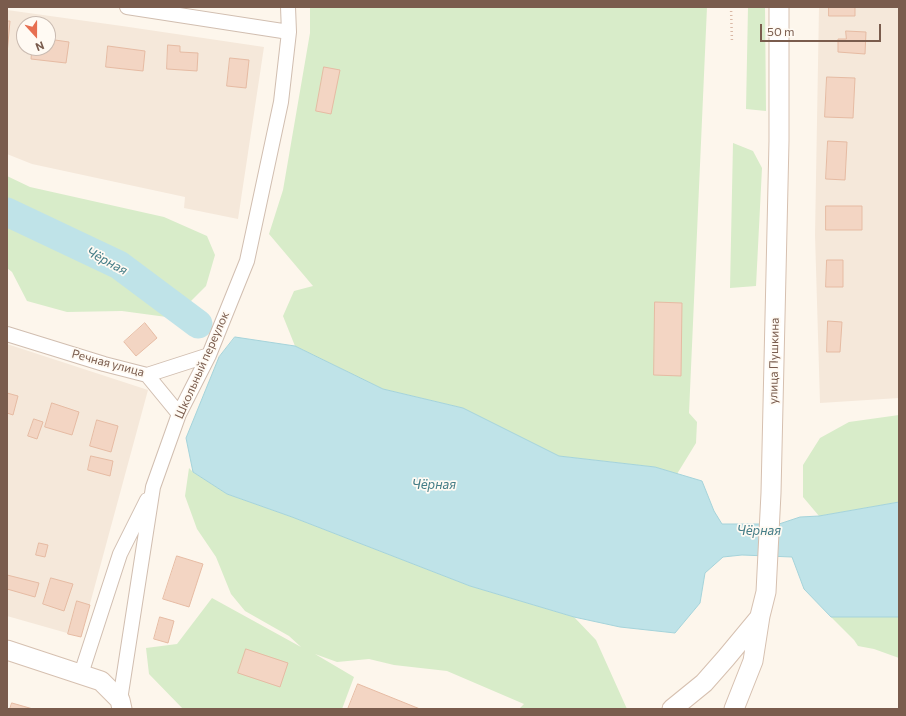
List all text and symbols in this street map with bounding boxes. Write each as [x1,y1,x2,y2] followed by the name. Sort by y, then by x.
[16,16,56,56] north arrow
[762,16,883,42] scale bar
[767,24,795,38] text: 50 m
[34,39,46,54] text: N
[84,244,130,278] water label: Чёрная
[172,309,232,421] street label: Школьный переулок
[766,318,782,404] street label: улица Пушкина
[70,346,146,380] street label: Речная улица
[412,477,456,493] water label: Чёрная
[737,523,781,539] water label: Чёрная

